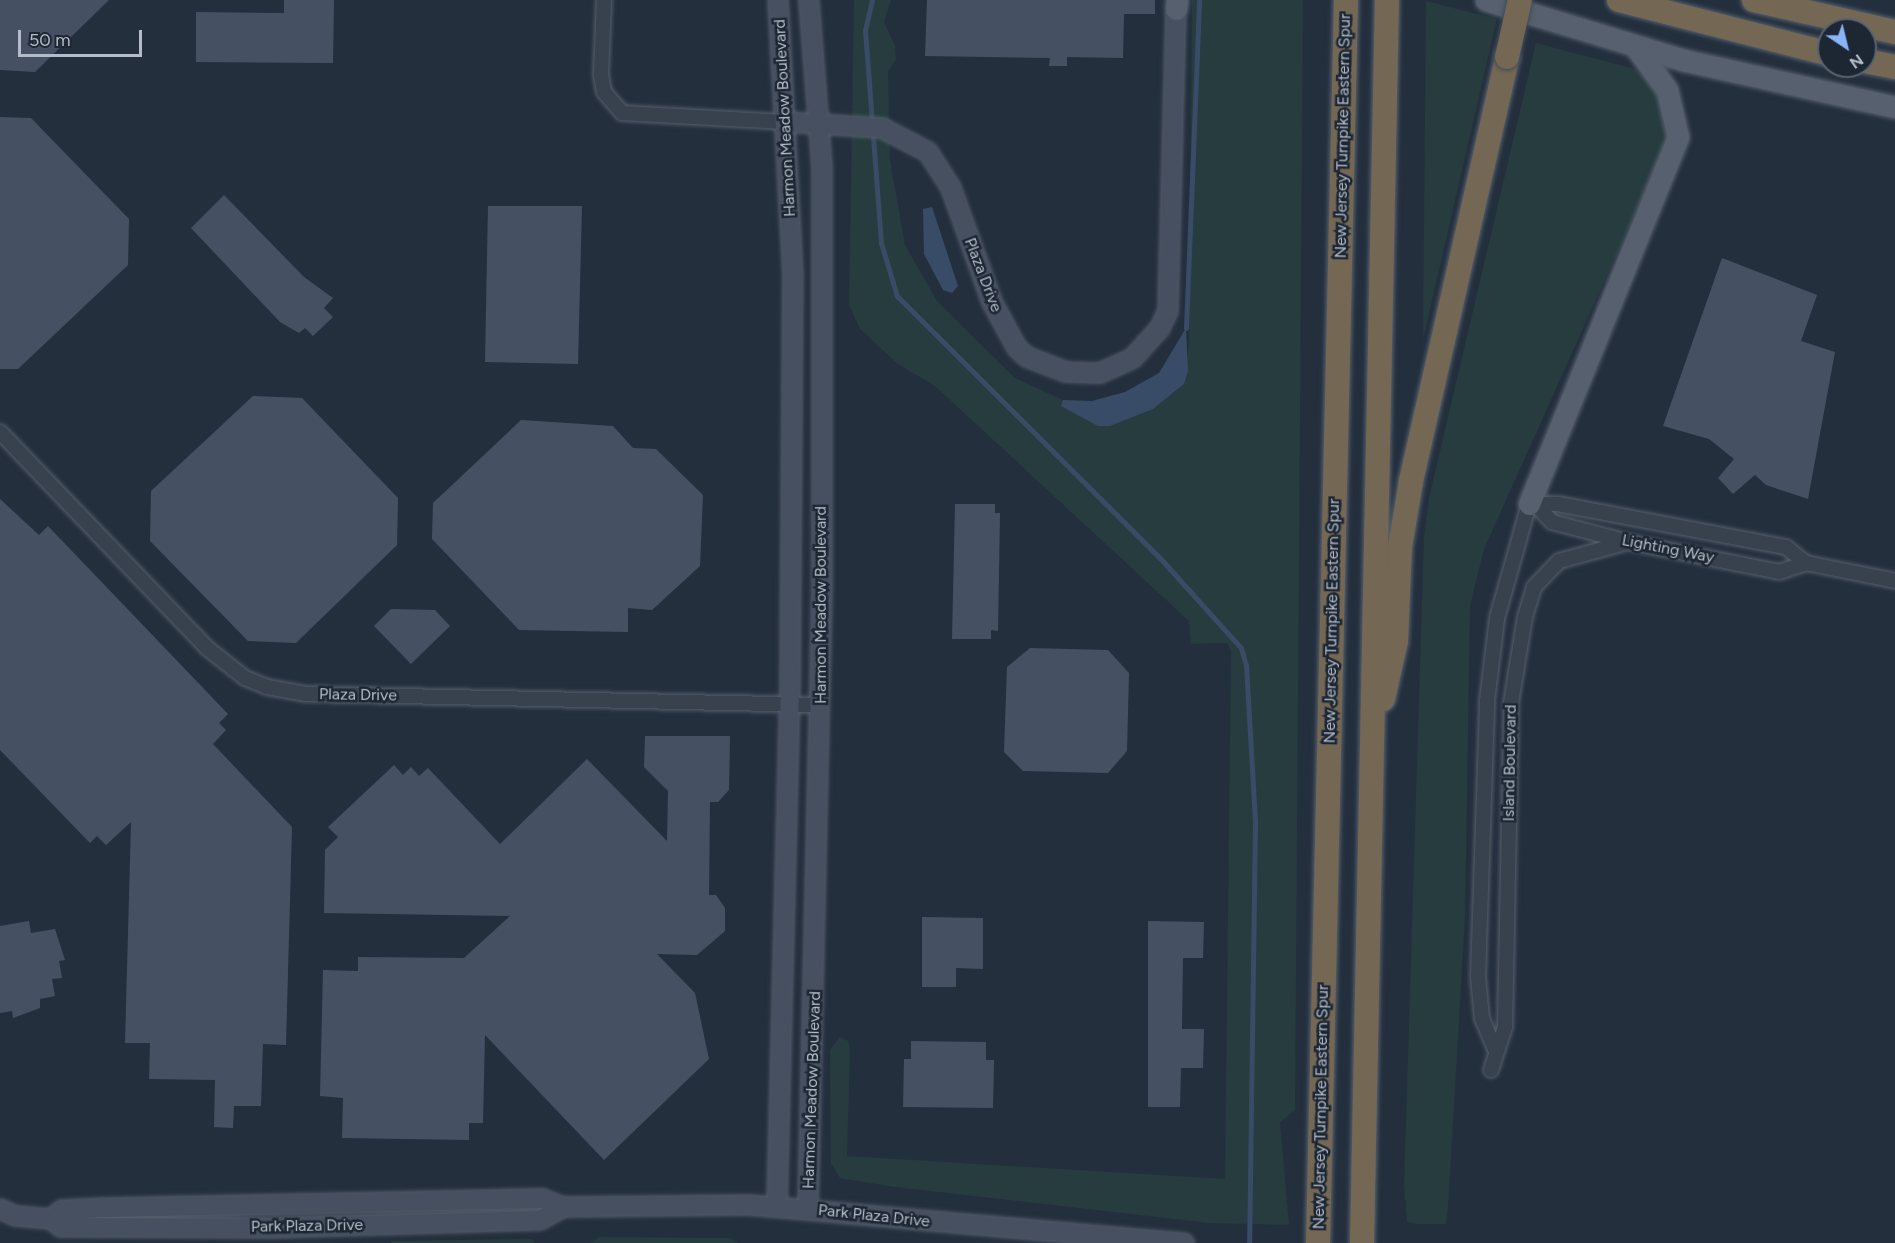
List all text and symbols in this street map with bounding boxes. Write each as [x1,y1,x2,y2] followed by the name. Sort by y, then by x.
[1331,14,1355,258] street label: New Jersey Turnpike Eastern Spur
[21,18,146,56] scale bar
[1817,18,1877,78] north arrow
[770,19,800,217] street label: Harmon Meadow Boulevard
[29,29,71,51] text: 50 m
[1846,50,1867,73] text: N
[960,235,1006,315] street label: Plaza Drive
[1320,499,1344,743] street label: New Jersey Turnpike Eastern Spur
[811,506,831,704] street label: Harmon Meadow Boulevard
[1620,531,1716,567] street label: Lighting Way
[319,685,397,705] street label: Plaza Drive
[1499,704,1521,822] street label: Island Boulevard
[1309,985,1333,1229] street label: New Jersey Turnpike Eastern Spur
[799,991,825,1189] street label: Harmon Meadow Boulevard
[817,1201,931,1231] street label: Park Plaza Drive
[251,1215,363,1237] street label: Park Plaza Drive

